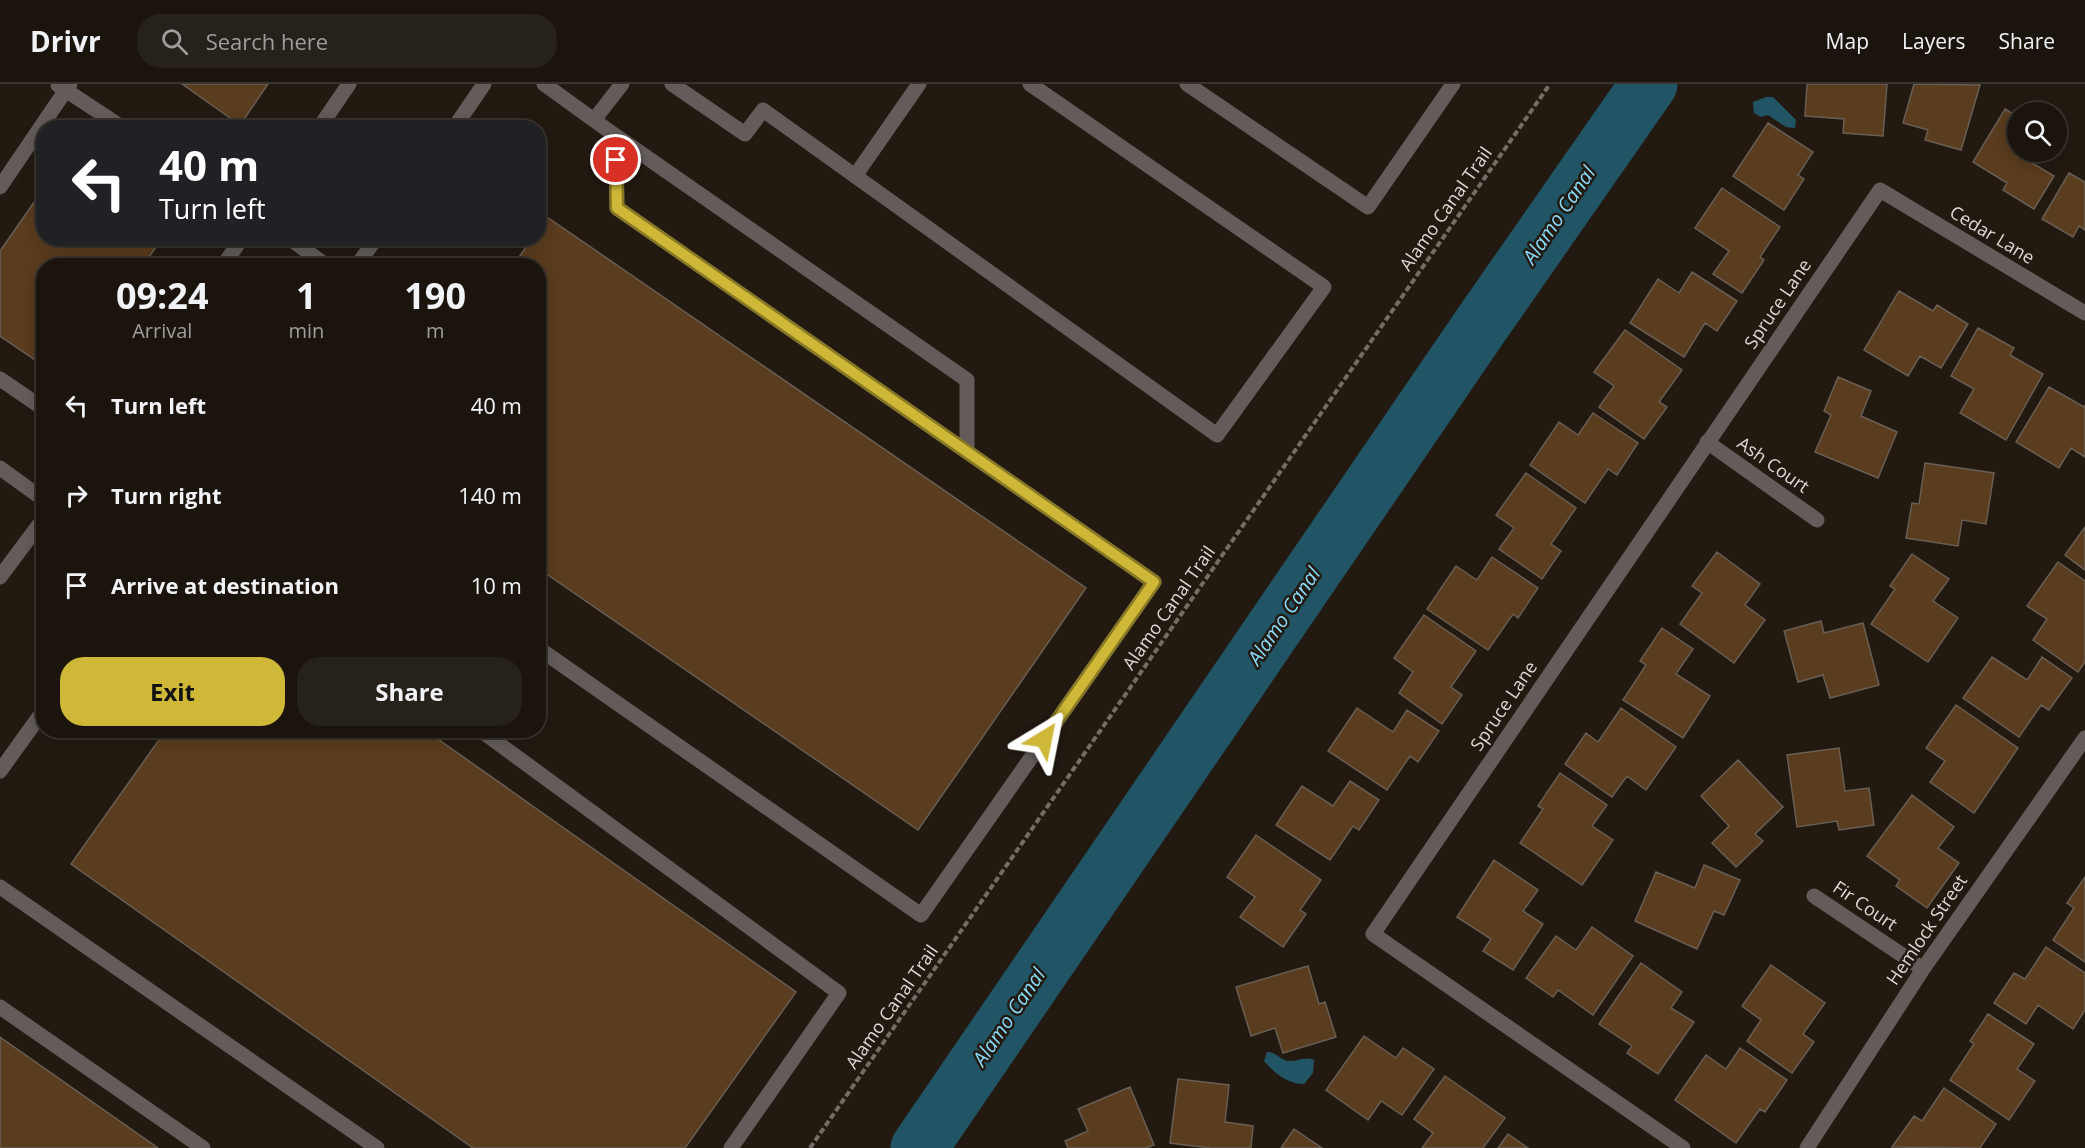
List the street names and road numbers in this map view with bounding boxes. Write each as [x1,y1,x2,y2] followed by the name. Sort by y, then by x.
[1393,142,1497,275] street label: Alamo Canal Trail
[1946,199,2039,269] street label: Cedar Lane
[1738,254,1816,353] street label: Spruce Lane
[1733,431,1814,498] street label: Ash Court
[1116,541,1220,674] street label: Alamo Canal Trail
[1464,656,1542,755] street label: Spruce Lane
[1880,869,1972,989] street label: Hemlock Street
[1829,875,1902,935] street label: Fir Court
[839,940,943,1073] street label: Alamo Canal Trail

